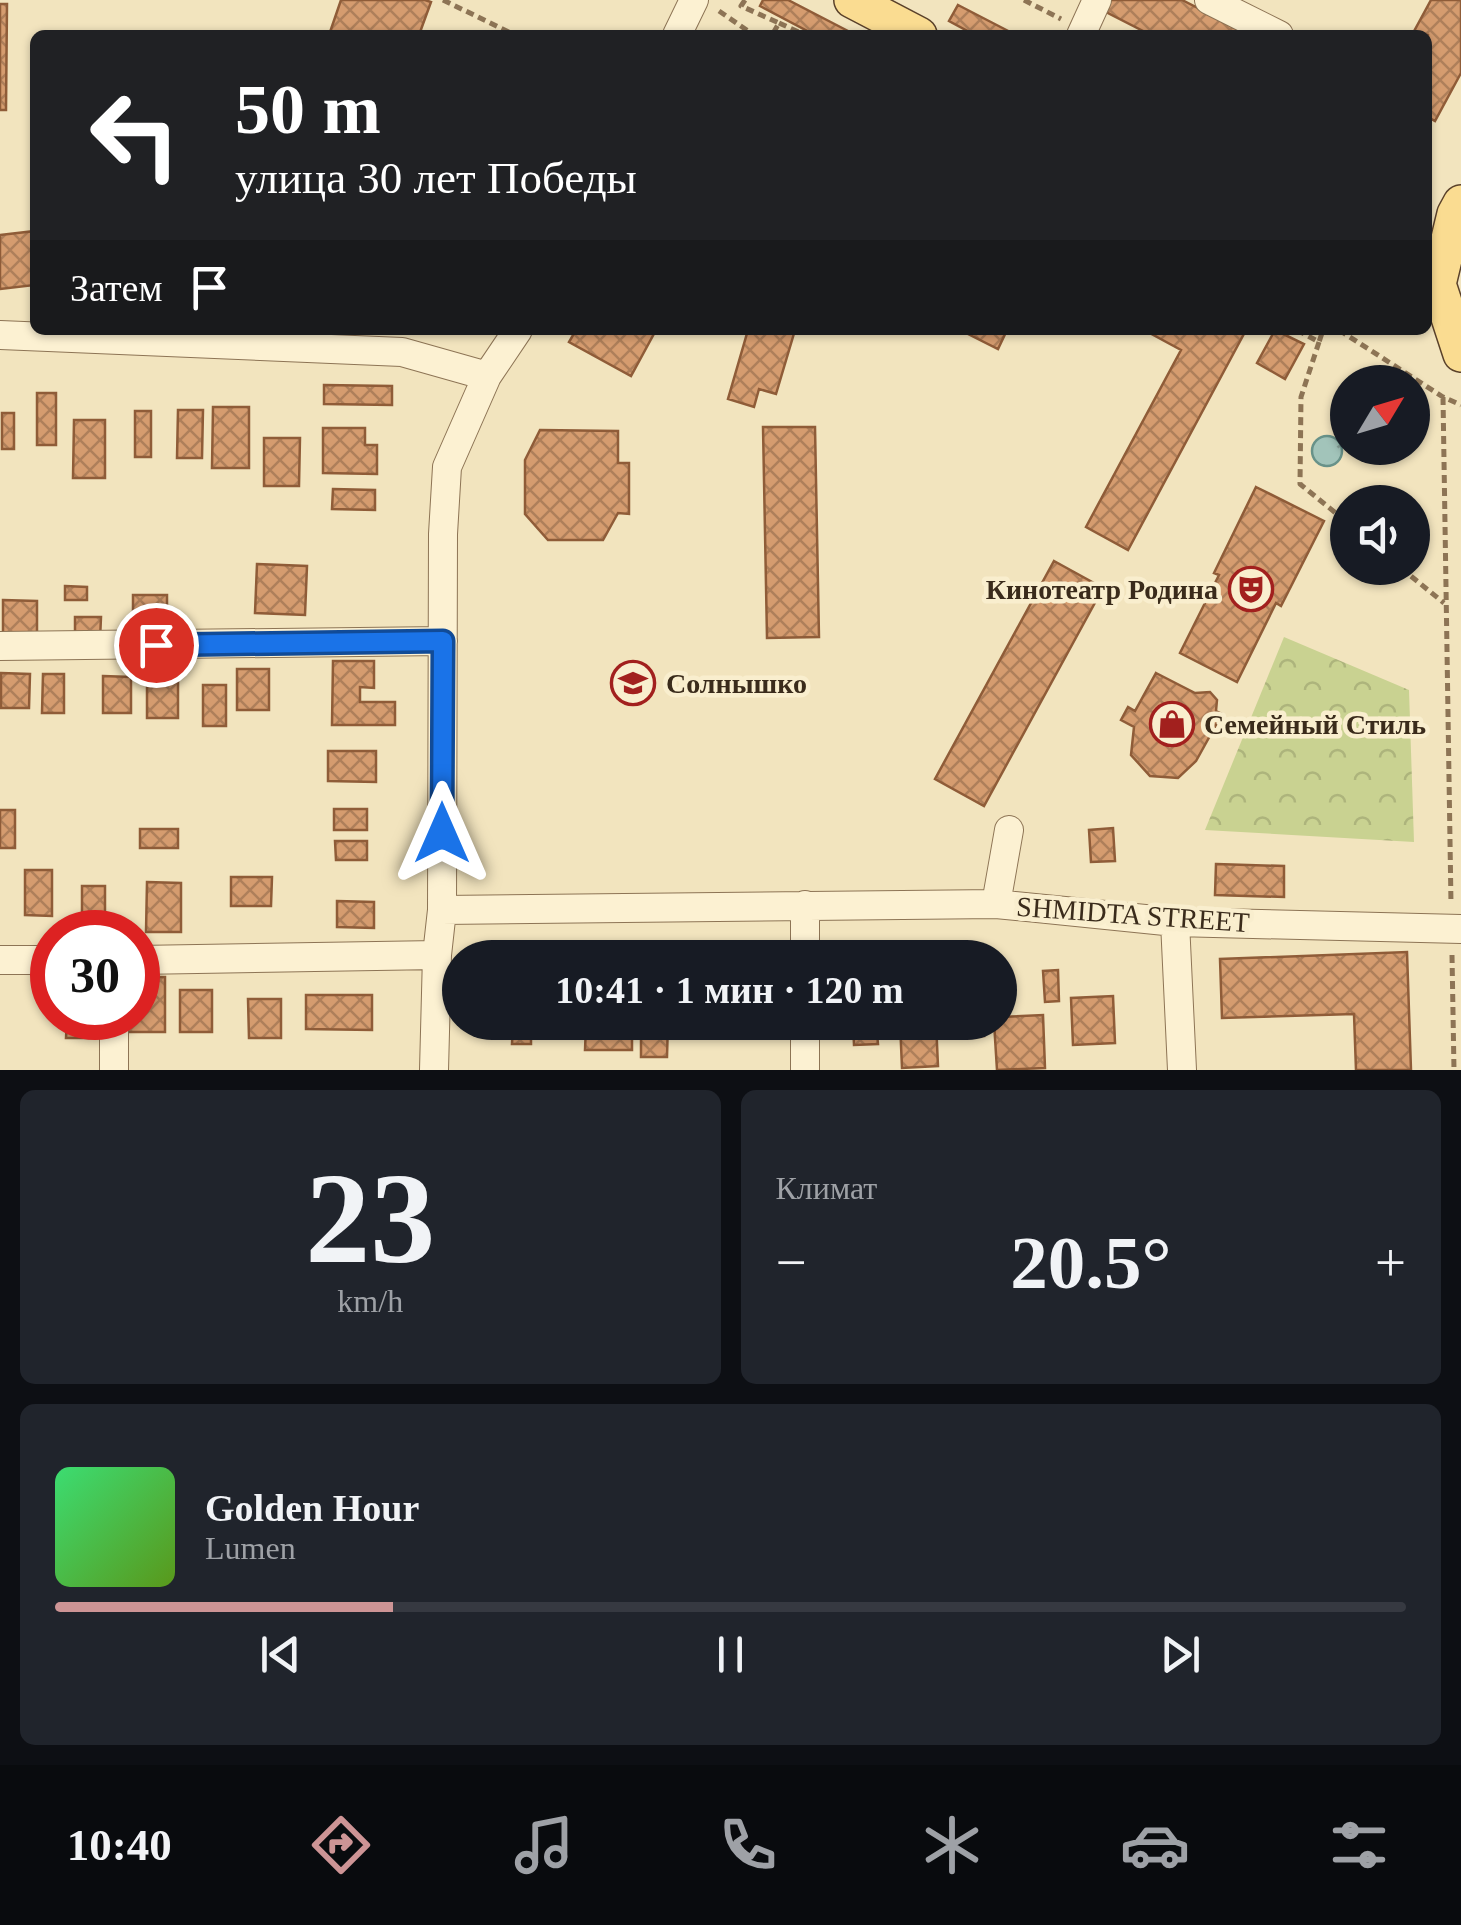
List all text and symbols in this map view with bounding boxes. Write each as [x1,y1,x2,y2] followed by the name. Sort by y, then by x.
[70,70,200,200] icon: left
[235,71,381,148] text: 50 m
[235,153,637,203] text: улица 30 лет Победы
[182,260,237,315] icon: arrive
[70,267,162,309] text: Затем
[1330,365,1430,465] north arrow
[1330,365,1430,585] map controls
[1330,485,1430,585] button: sound
[1228,566,1274,612] theatre icon: Кинотеатр Родина
[986,574,1218,605] place label: Кинотеатр Родина
[114,603,199,688] pin
[129,618,184,673] icon: arrive
[610,660,656,706] school or university icon: Солнышко
[666,668,807,699] place label: Солнышко
[1149,701,1195,747] shop icon: Семейный Стиль
[1204,709,1426,740] place label: Семейный Стиль
[390,781,494,885] position arrow
[1015,891,1250,938] street label: SHMIDTA STREET
[30,910,160,1040] speed limit sign: 30
[555,969,904,1011] text: 10:41 · 1 мин · 120 m
[305,1146,435,1290] text: 23
[776,1170,877,1206] text: Климат
[1010,1221,1171,1304] text: 20.5°
[776,1232,807,1293] text: −
[1375,1232,1406,1293] text: +
[337,1283,403,1319] text: km/h
[205,1487,419,1529] text: Golden Hour
[205,1530,296,1566] text: Lumen
[253,1627,308,1682] icon: previous
[703,1627,758,1682] icon: pause
[1153,1627,1208,1682] icon: next
[306,1810,376,1880] icon: directions
[509,1810,579,1880] icon: music
[713,1810,783,1880] icon: phone
[917,1810,987,1880] icon: climate
[1120,1810,1190,1880] icon: car
[1324,1810,1394,1880] icon: filters
[67,1820,172,1870] text: 10:40

